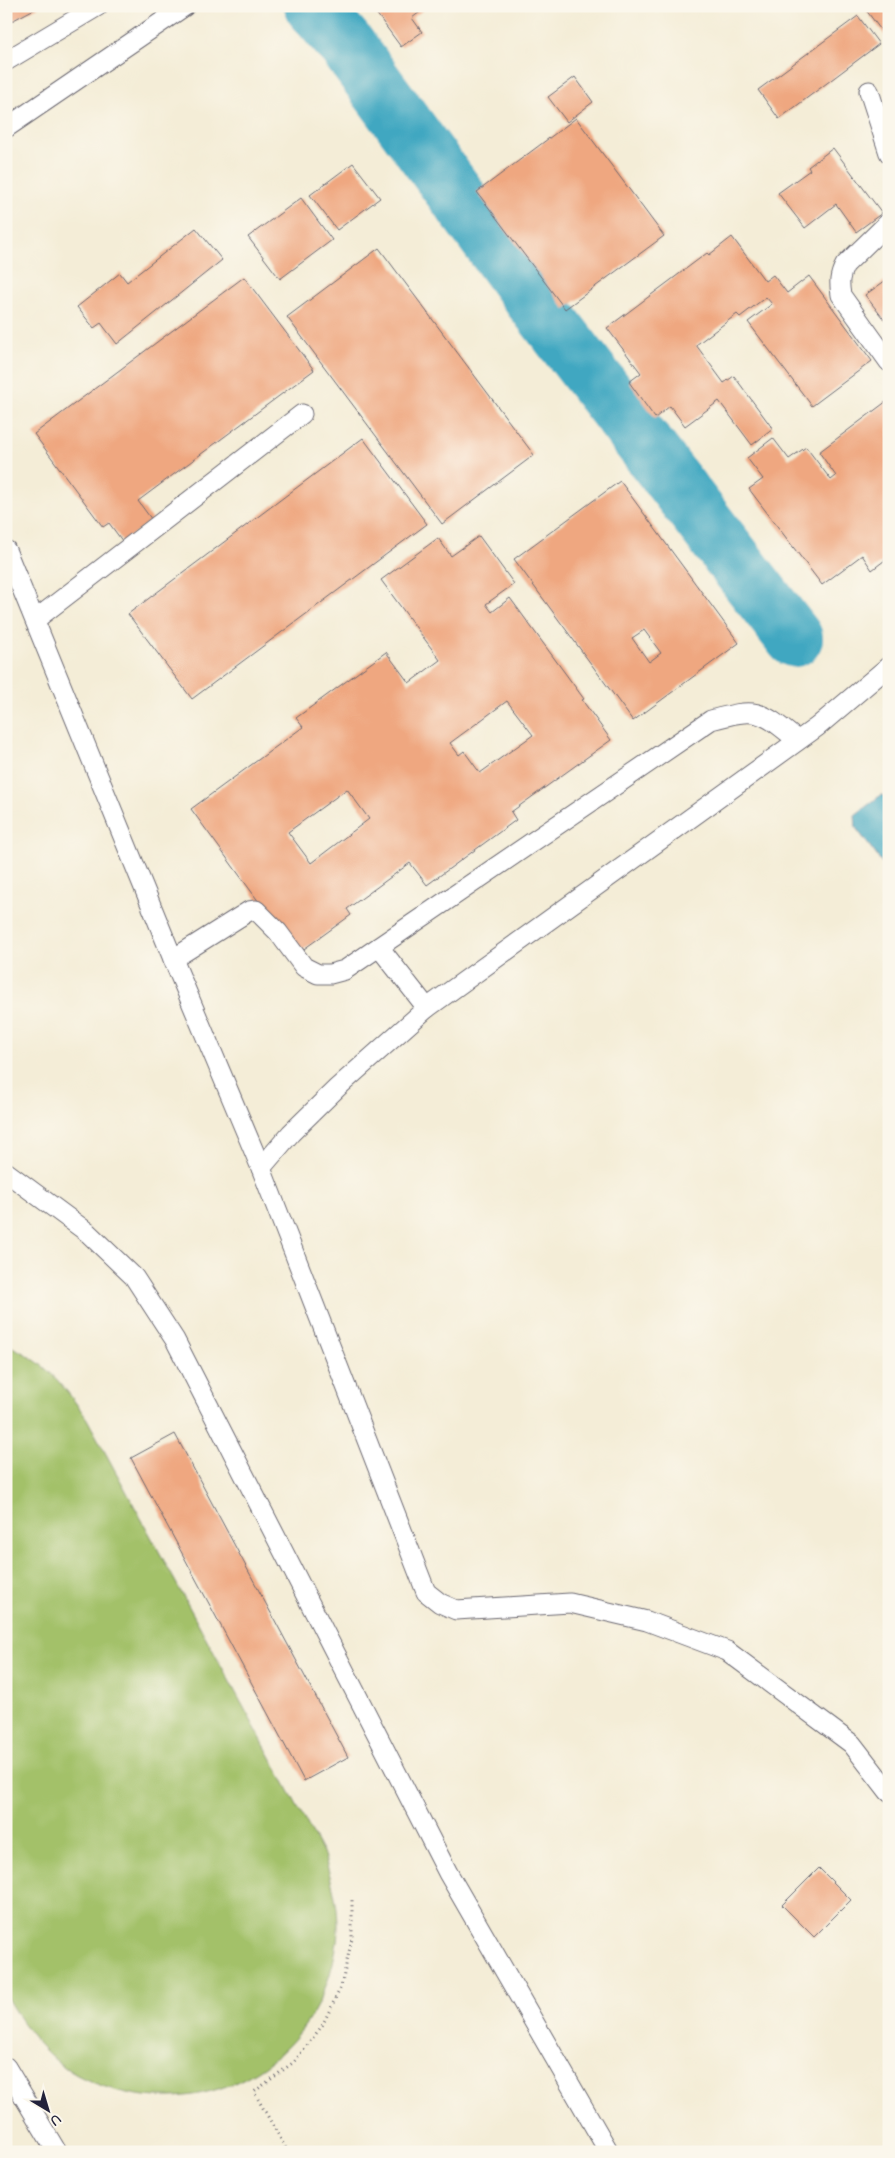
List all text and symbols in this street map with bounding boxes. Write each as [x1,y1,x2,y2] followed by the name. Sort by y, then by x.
[22,2086,72,2136] north arrow
[47,2110,65,2129] text: U

